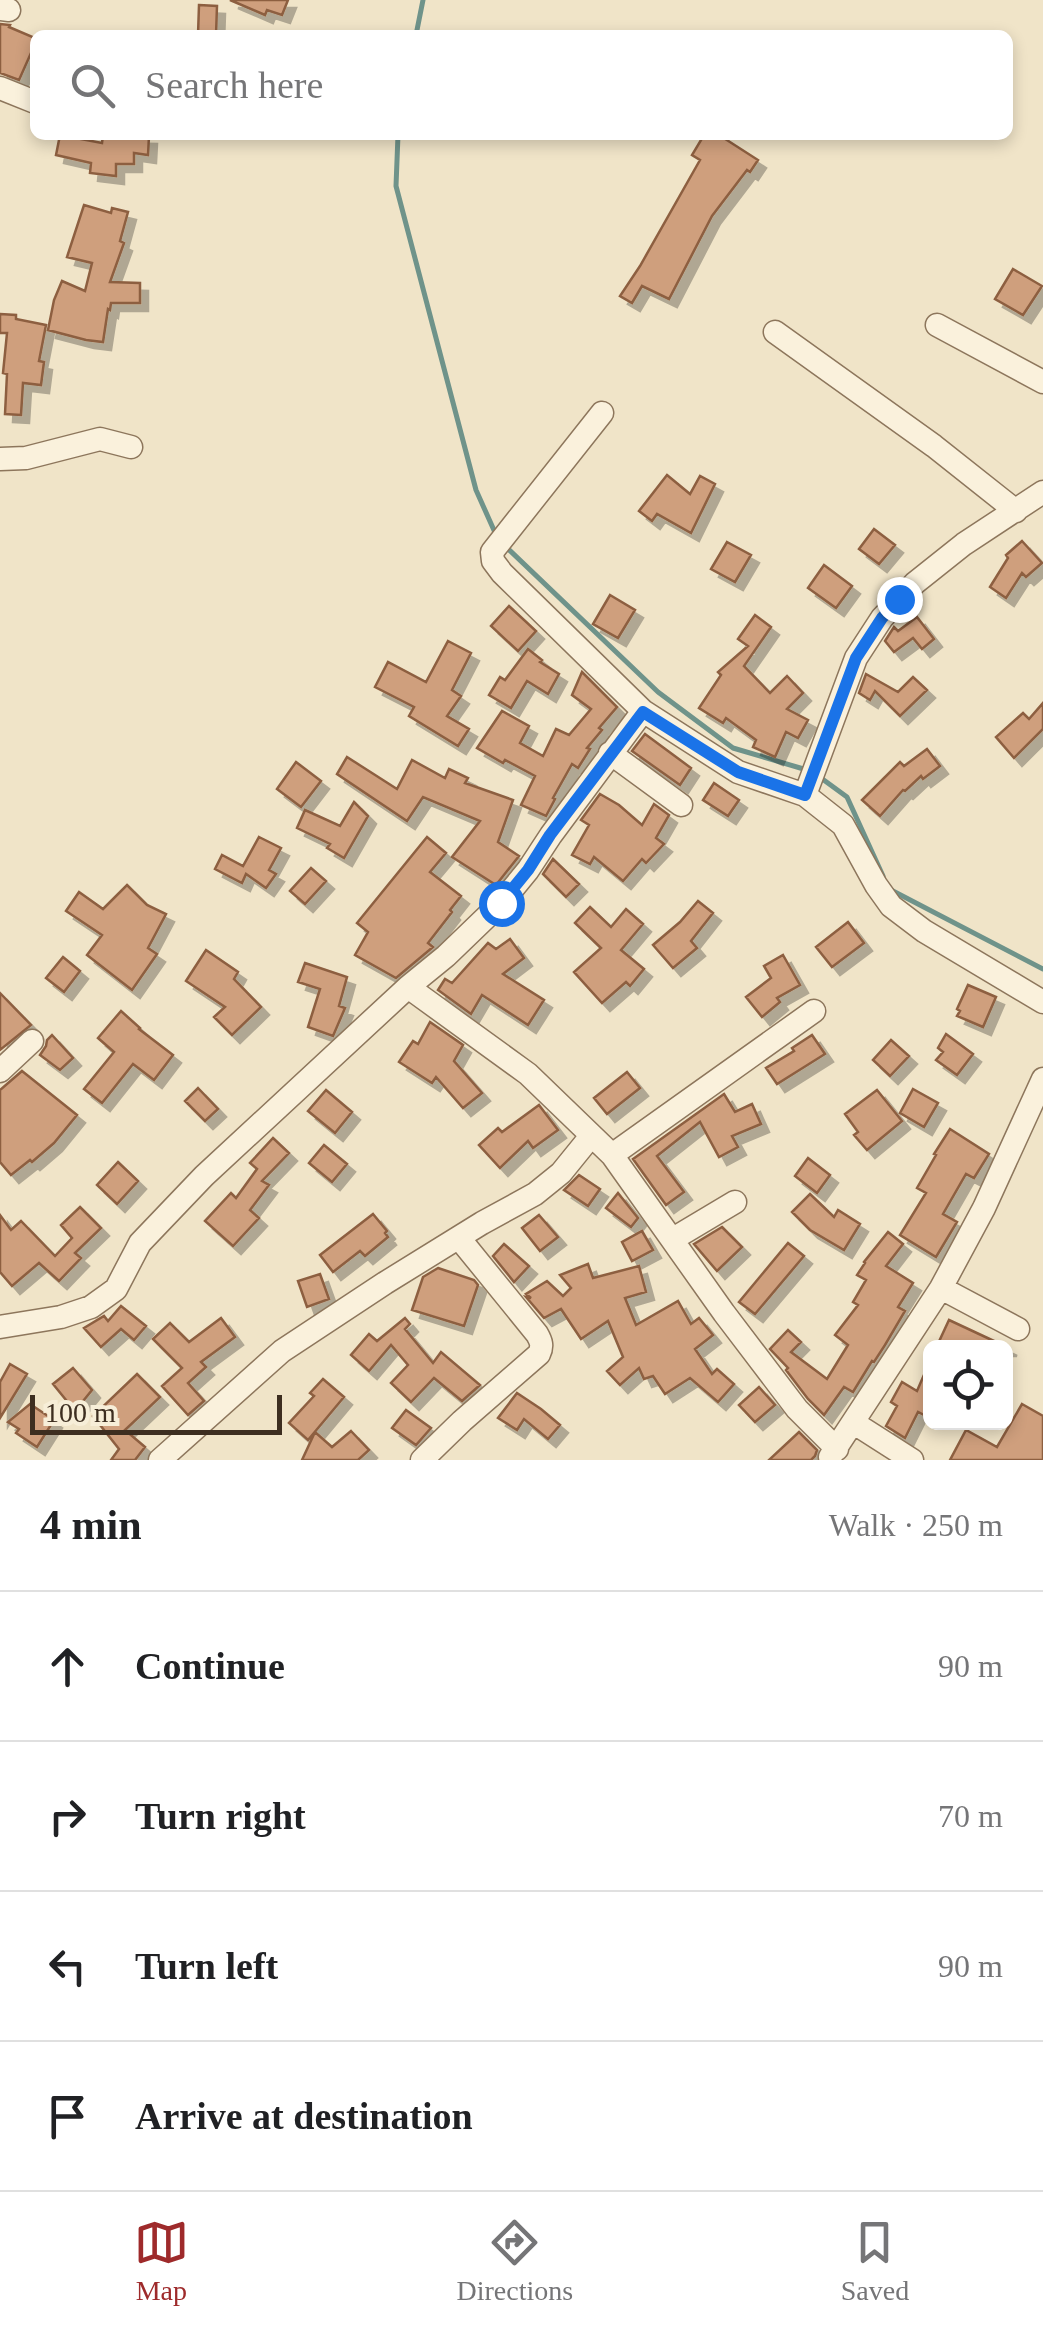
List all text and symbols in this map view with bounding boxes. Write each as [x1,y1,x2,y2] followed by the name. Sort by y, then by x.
[30,30,1013,140] search box
[65,58,120,113] icon: search
[145,64,323,106] text: Search here
[877,577,923,623] route end
[479,881,525,927] route start
[923,1340,1013,1430] map controls
[923,1340,1013,1430] button: locate
[30,1390,282,1434] scale bar
[45,1397,116,1428] text: 100 m
[40,1502,142,1548] text: 4 min
[829,1507,1003,1543] text: Walk · 250 m
[40,1639,95,1694] icon: ahead
[135,1645,285,1687] text: Continue
[938,1648,1003,1684] text: 90 m
[40,1789,95,1844] icon: right
[135,1795,306,1837] text: Turn right
[938,1798,1003,1834] text: 70 m
[40,1939,95,1994] icon: left
[135,1945,278,1987] text: Turn left
[938,1948,1003,1984] text: 90 m
[40,2089,95,2144] icon: arrive
[135,2095,473,2137] text: Arrive at destination
[134,2215,189,2307] tab: Map
[456,2215,573,2307] tab: Directions
[841,2215,909,2307] tab: Saved

